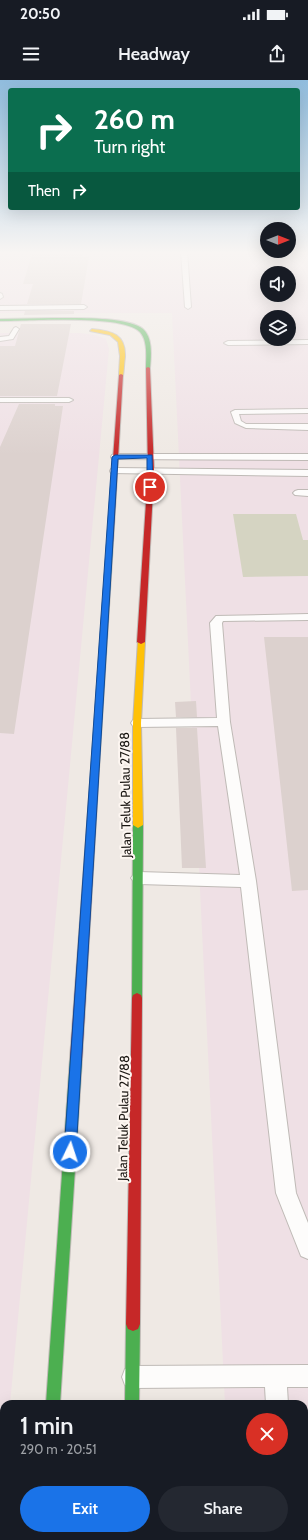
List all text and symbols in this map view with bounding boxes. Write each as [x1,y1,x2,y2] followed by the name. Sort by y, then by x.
[20,5,61,23] text: 20:50
[20,43,42,65] icon: menu
[118,43,190,65] text: Headway
[266,43,288,65] icon: share
[94,102,175,136] text: 260 m
[28,104,80,156] icon: right
[94,136,165,158] text: Turn right
[68,180,90,202] icon: right
[28,182,60,200] text: Then
[260,222,296,258] north arrow
[260,222,296,346] map controls
[260,266,296,302] button: sound
[260,310,296,346] button: layers
[133,470,167,504] pin
[139,476,161,498] icon: arrive
[116,732,134,859] street label: Jalan Teluk Pulau 27/88
[114,1055,132,1182] street label: Jalan Teluk Pulau 27/88
[49,1131,91,1173] position arrow
[20,1411,74,1440] text: 1 min
[246,1413,288,1455] button: close
[20,1441,96,1457] text: 290 m · 20:51
[20,1486,150,1532] button: Exit
[158,1486,288,1532] button: Share

